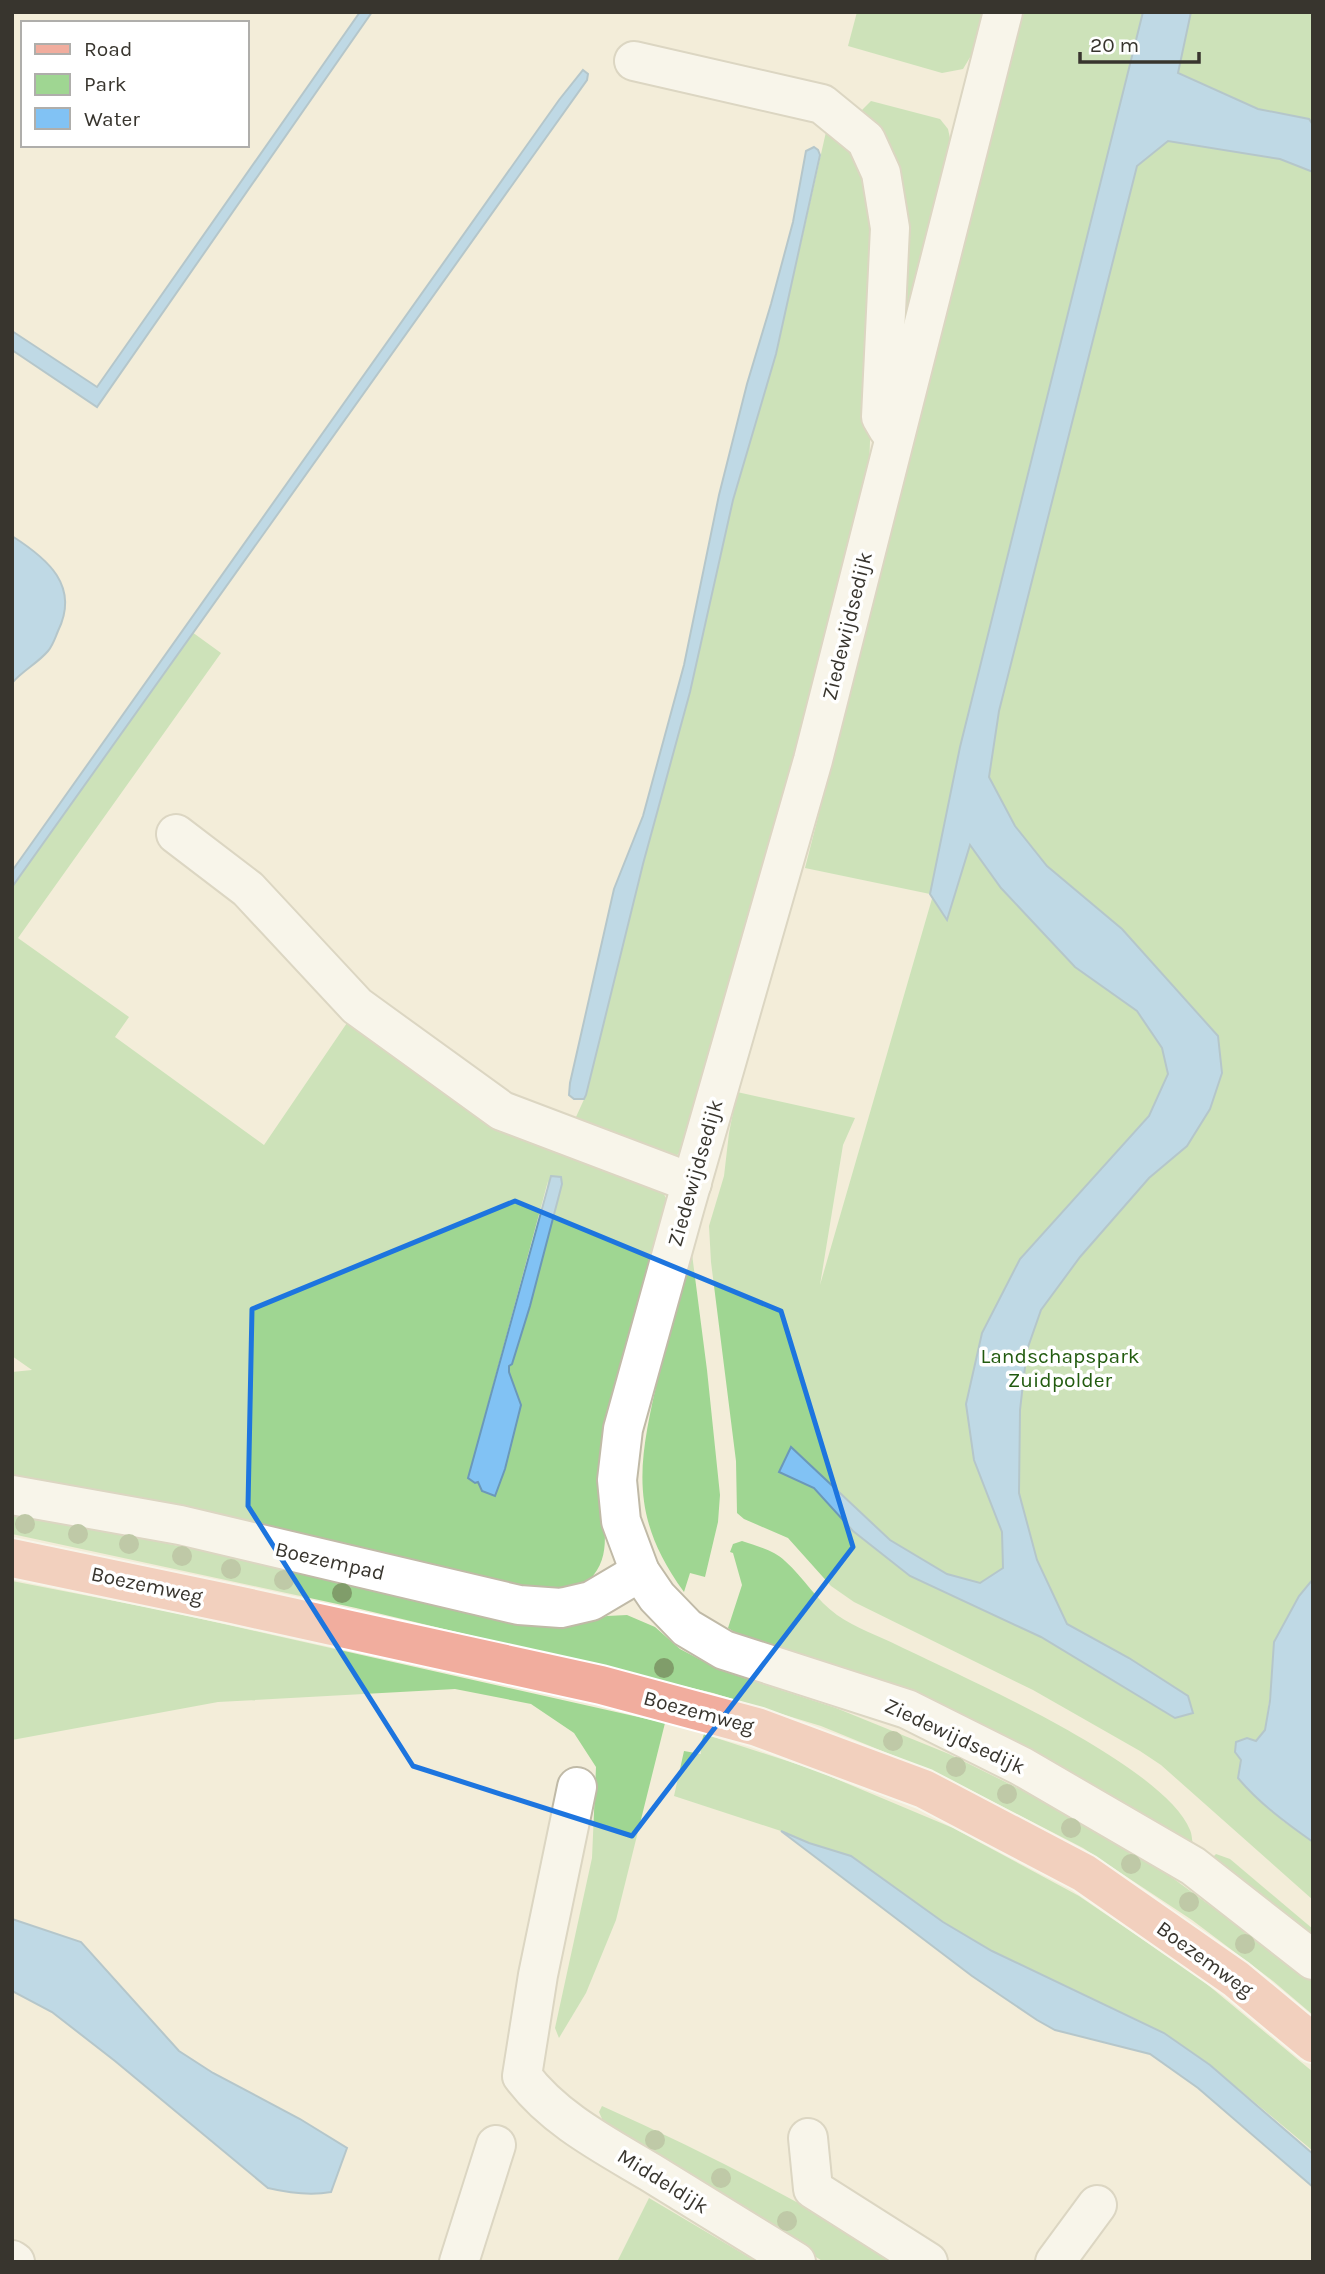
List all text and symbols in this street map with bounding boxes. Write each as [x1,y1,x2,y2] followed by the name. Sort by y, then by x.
[21,21,248,147] legend
[1080,21,1199,65] scale bar
[1090,33,1139,57] text: 20 m
[84,37,132,61] text: Road
[84,72,127,96] text: Park
[84,107,140,131] text: Water
[817,549,877,703] street label: Ziedewijdsedijk
[662,1096,728,1249] street label: Ziedewijdsedijk
[980,1344,1140,1392] park label: Landschapspark Zuidpolder
[273,1537,387,1585] street label: Boezempad
[89,1561,205,1609] street label: Boezemweg
[641,1686,757,1738] street label: Boezemweg
[881,1693,1029,1779] street label: Ziedewijdsedijk
[1152,1916,1258,2002] street label: Boezemweg
[613,2144,713,2218] street label: Middeldijk

